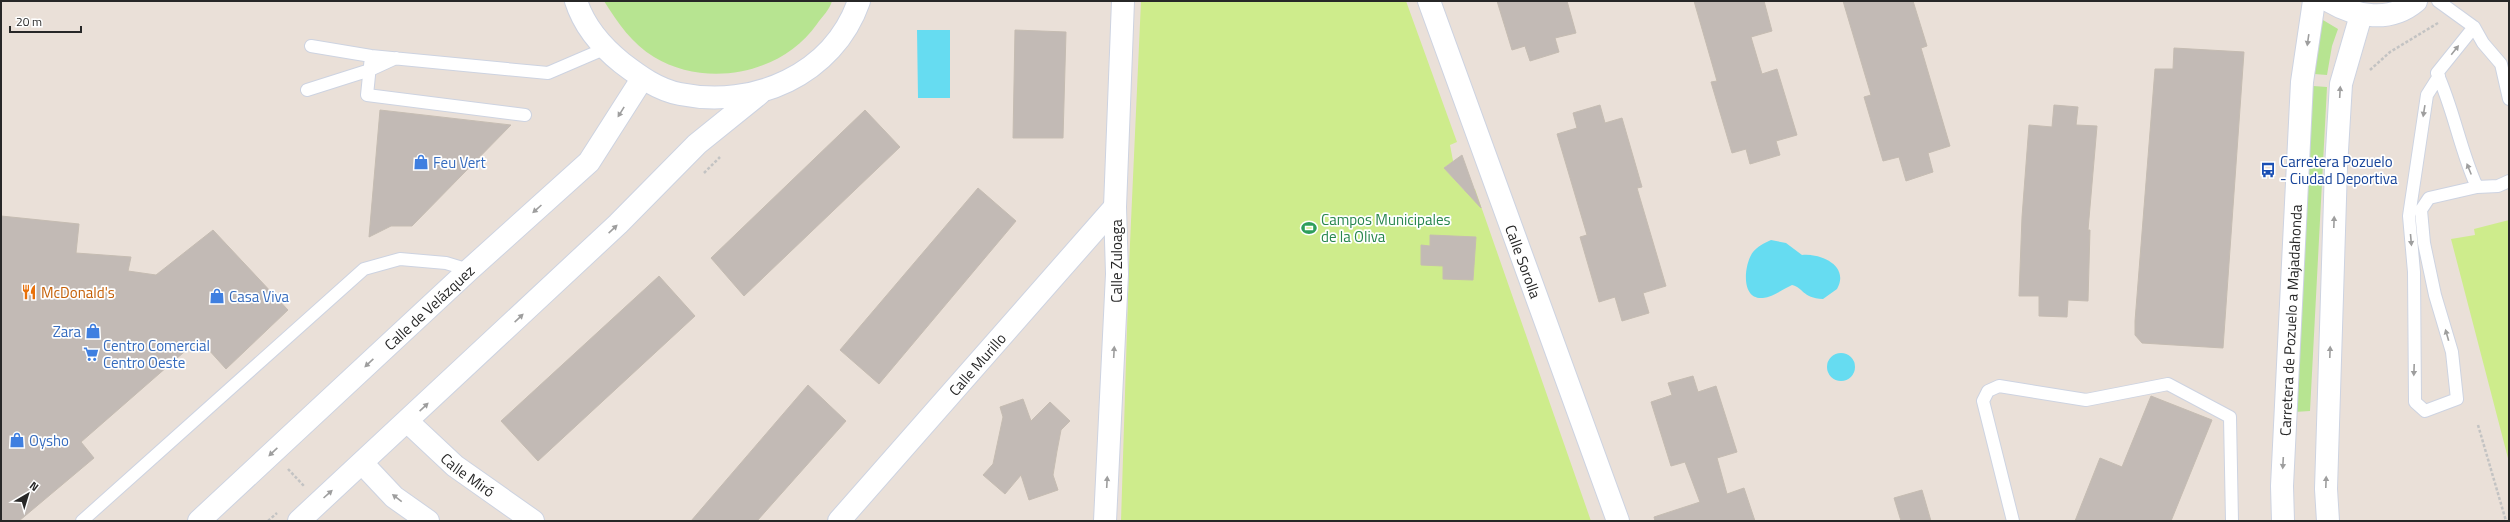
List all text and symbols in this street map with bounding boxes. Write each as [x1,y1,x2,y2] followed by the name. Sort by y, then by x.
[10,8,81,34] scale bar
[16,12,42,31] text: 20 m
[2305,34,2311,46] one-way arrow
[2451,45,2460,56] one-way arrow
[2337,86,2344,98] one-way arrow
[2421,105,2427,117] one-way arrow
[617,107,625,117] one-way arrow
[2280,150,2398,190] place label: Carretera Pozuelo - Ciudad Deportiva
[433,151,486,174] place label: Feu Vert
[412,153,430,171] shop icon: Feu Vert
[2259,161,2277,179] bus stop icon: Carretera Pozuelo - Ciudad Deportiva
[2466,162,2472,174] one-way arrow
[2273,203,2307,436] street label: Carretera de Pozuelo a Majadahonda
[531,205,542,214] one-way arrow
[1321,208,1451,248] place label: Campos Municipales de la Oliva
[2331,215,2337,228] one-way arrow
[1105,219,1128,303] street label: Calle Zuloaga
[1300,219,1318,237] sports icon: Campos Municipales de la Oliva
[1500,221,1548,302] street label: Calle Sorolla
[608,224,618,233] one-way arrow
[2408,234,2415,246] one-way arrow
[379,259,479,355] street label: Calle de Velázquez
[41,281,115,304] place label: McDonald's
[20,283,38,301] restaurant icon: McDonald's
[229,285,290,308] place label: Casa Viva
[208,287,226,305] shop icon: Casa Viva
[514,313,524,323] one-way arrow
[53,320,81,343] place label: Zara
[84,322,102,340] shop icon: Zara
[943,327,1011,401] street label: Calle Murillo
[2444,329,2450,341] one-way arrow
[103,334,210,374] place label: Centro Comercial Centro Oeste
[82,345,100,363] supermarket icon: Centro Comercial Centro Oeste
[2327,345,2333,358] one-way arrow
[1110,346,1117,358] one-way arrow
[364,359,374,368] one-way arrow
[2411,364,2417,377] one-way arrow
[419,402,429,412] one-way arrow
[29,429,69,452] place label: Oysho
[8,431,26,449] shop icon: Oysho
[269,447,278,456] one-way arrow
[436,447,500,502] street label: Calle Miró
[2280,457,2286,470] one-way arrow
[8,474,48,514] north arrow
[1104,475,1110,488] one-way arrow
[2323,475,2329,488] one-way arrow
[26,477,42,495] text: N
[322,490,333,499] one-way arrow
[391,494,402,503] one-way arrow

